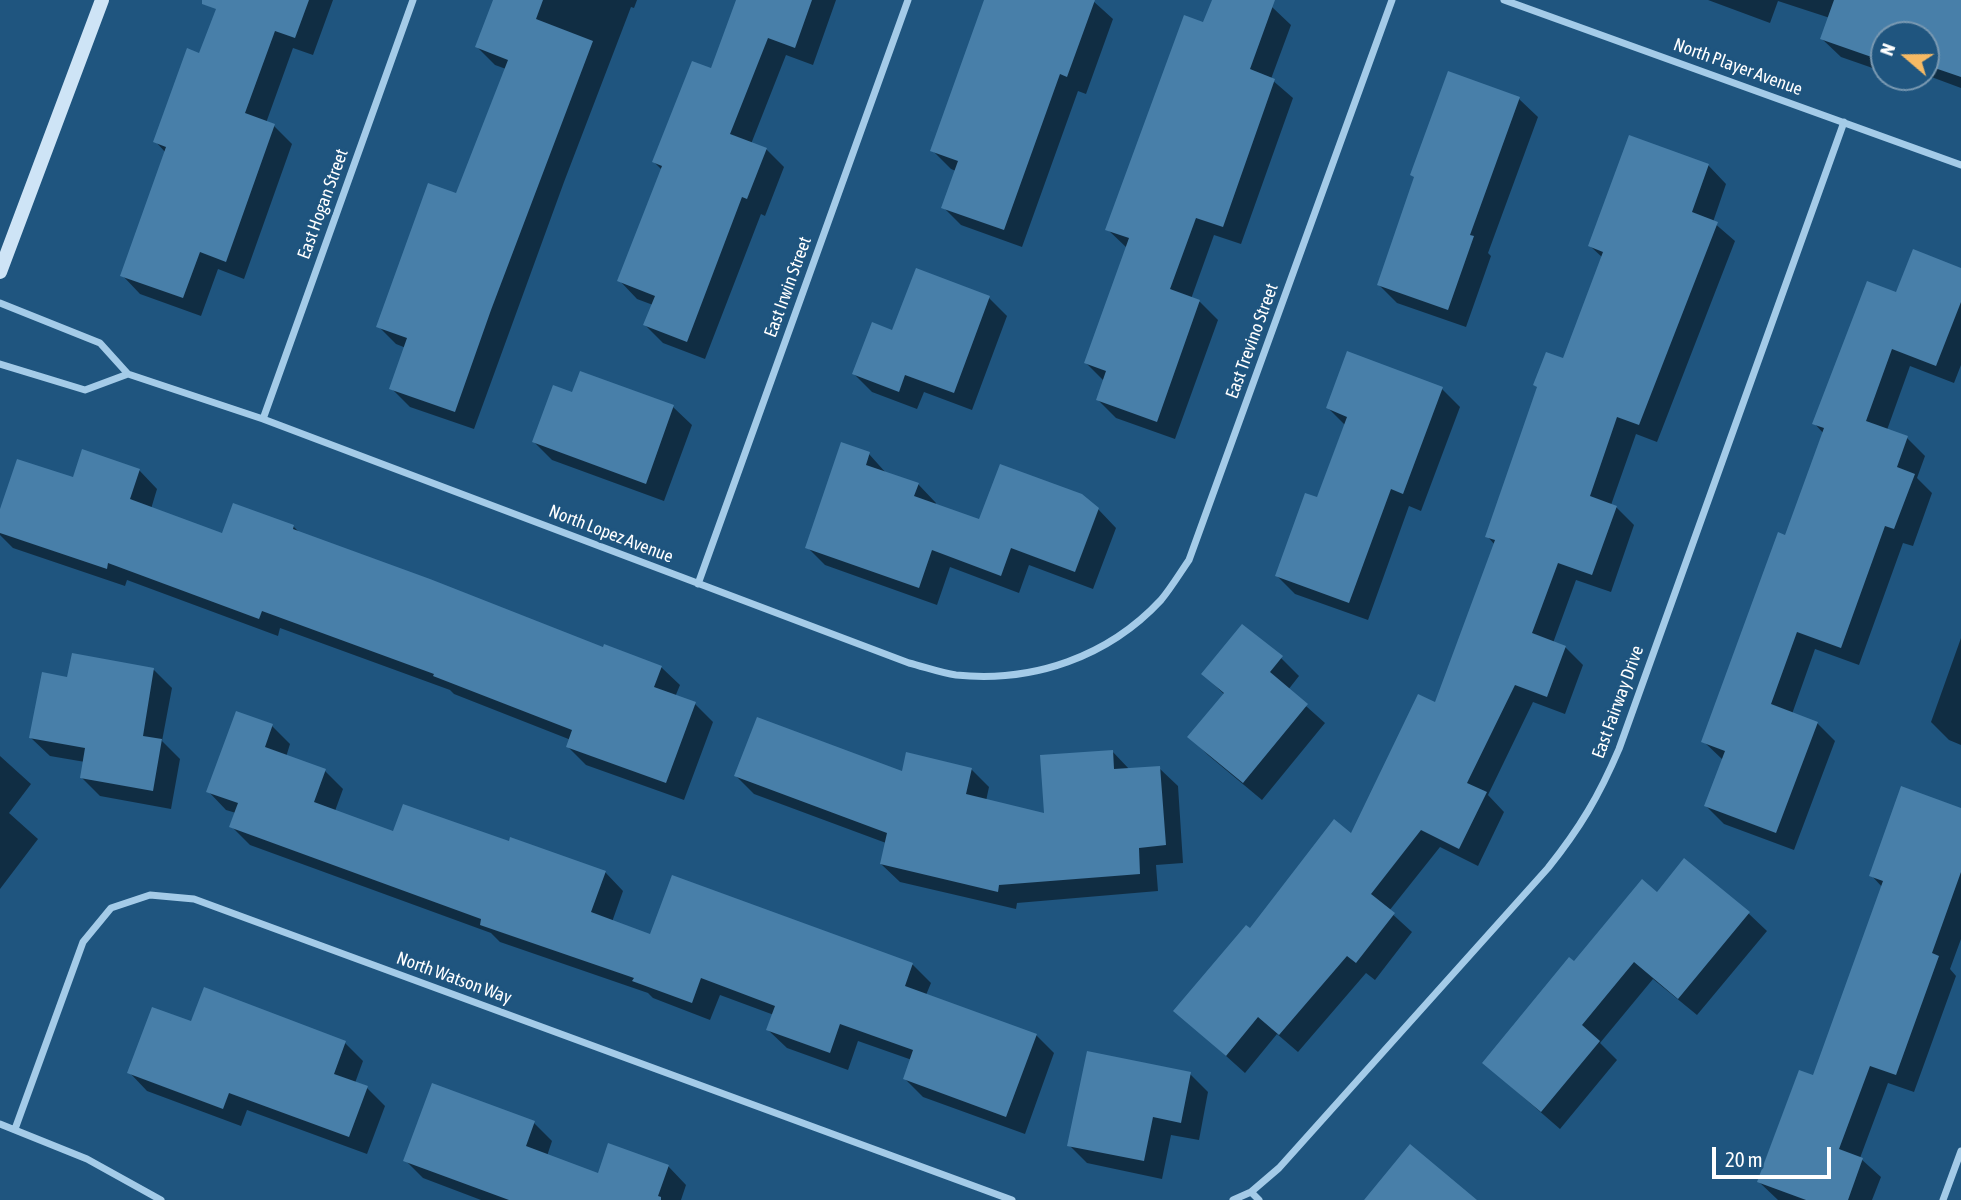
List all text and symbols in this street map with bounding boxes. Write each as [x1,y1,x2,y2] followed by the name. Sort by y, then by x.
[1870,21,1940,91] north arrow
[1671,34,1805,100] street label: North Player Avenue
[1875,40,1899,59] text: N
[293,146,353,262] street label: East Hogan Street
[760,234,816,340] street label: East Irwin Street
[1221,281,1283,401] street label: East Trevino Street
[546,500,676,568] street label: North Lopez Avenue
[1588,643,1648,761] street label: East Fairway Drive
[393,947,515,1009] street label: North Watson Way
[1716,1134,1835,1178] scale bar
[1725,1147,1763,1171] text: 20 m

